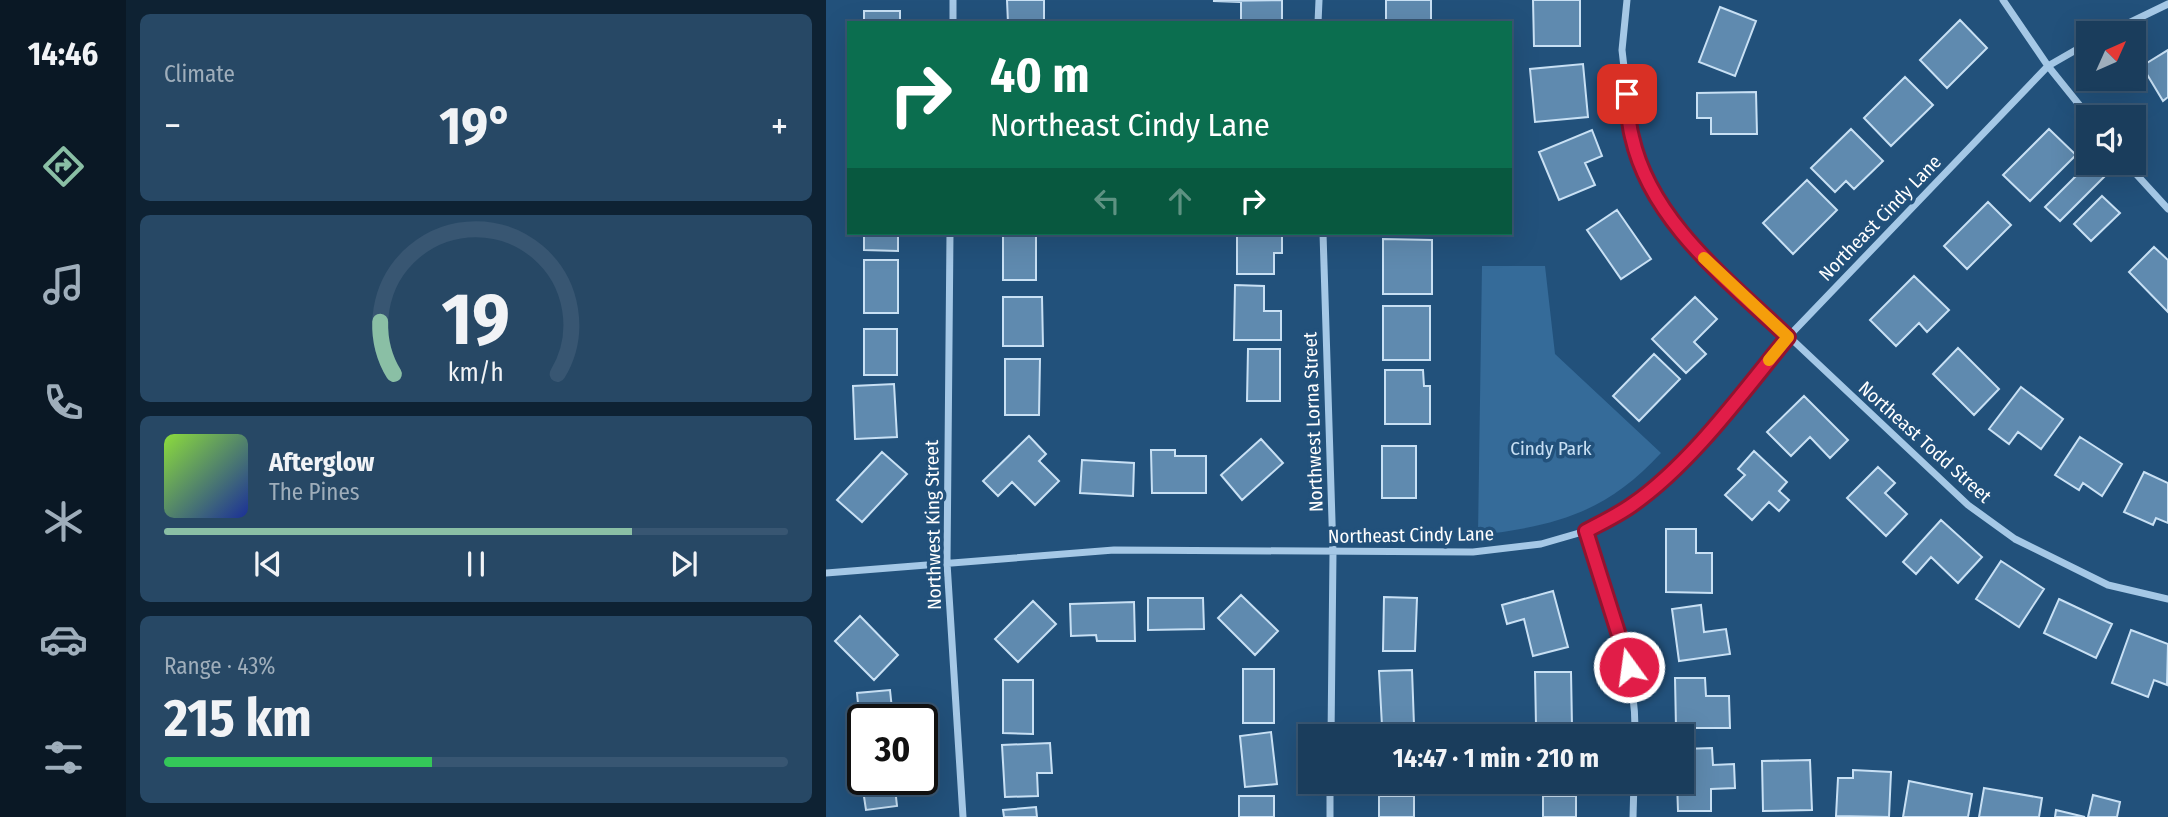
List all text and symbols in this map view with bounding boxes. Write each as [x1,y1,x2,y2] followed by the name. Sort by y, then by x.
[2076,21,2146,91] north arrow
[2076,21,2146,175] map controls
[28,35,98,73] text: 14:46
[990,46,1090,105] text: 40 m
[875,49,966,140] icon: right
[164,60,235,88] text: Climate
[1597,64,1657,124] pin
[1608,75,1646,113] icon: arrive
[439,95,513,158] text: 19°
[164,103,181,149] text: −
[771,103,788,149] text: +
[2076,105,2146,175] button: sound
[990,106,1270,144] text: Northeast Cindy Lane
[39,142,88,191] icon: directions
[1814,150,1946,286] street label: Northeast Cindy Lane
[1088,182,1126,220] icon: left
[1161,182,1199,220] icon: ahead
[1234,182,1272,220] icon: right
[39,260,88,309] icon: music
[442,277,510,364] text: 19
[1298,331,1328,512] street label: Northwest Lorna Street
[448,358,504,388] text: km/h
[1854,376,1997,508] street label: Northeast Todd Street
[39,378,88,427] icon: phone
[1510,437,1592,460] park label: Cindy Park
[920,439,946,610] street label: Northwest King Street
[269,447,374,478] text: Afterglow
[269,478,360,506] text: The Pines
[39,497,88,546] icon: climate
[1328,522,1494,548] street label: Northeast Cindy Lane
[249,545,287,583] icon: previous
[457,545,495,583] icon: pause
[665,545,703,583] icon: next
[39,615,88,664] icon: car
[1592,630,1666,704] position arrow
[164,652,276,680] text: Range · 43%
[164,687,312,750] text: 215 km
[847,704,938,795] speed limit sign: 30
[39,733,88,782] icon: filters
[1393,743,1599,774] text: 14:47 · 1 min · 210 m

